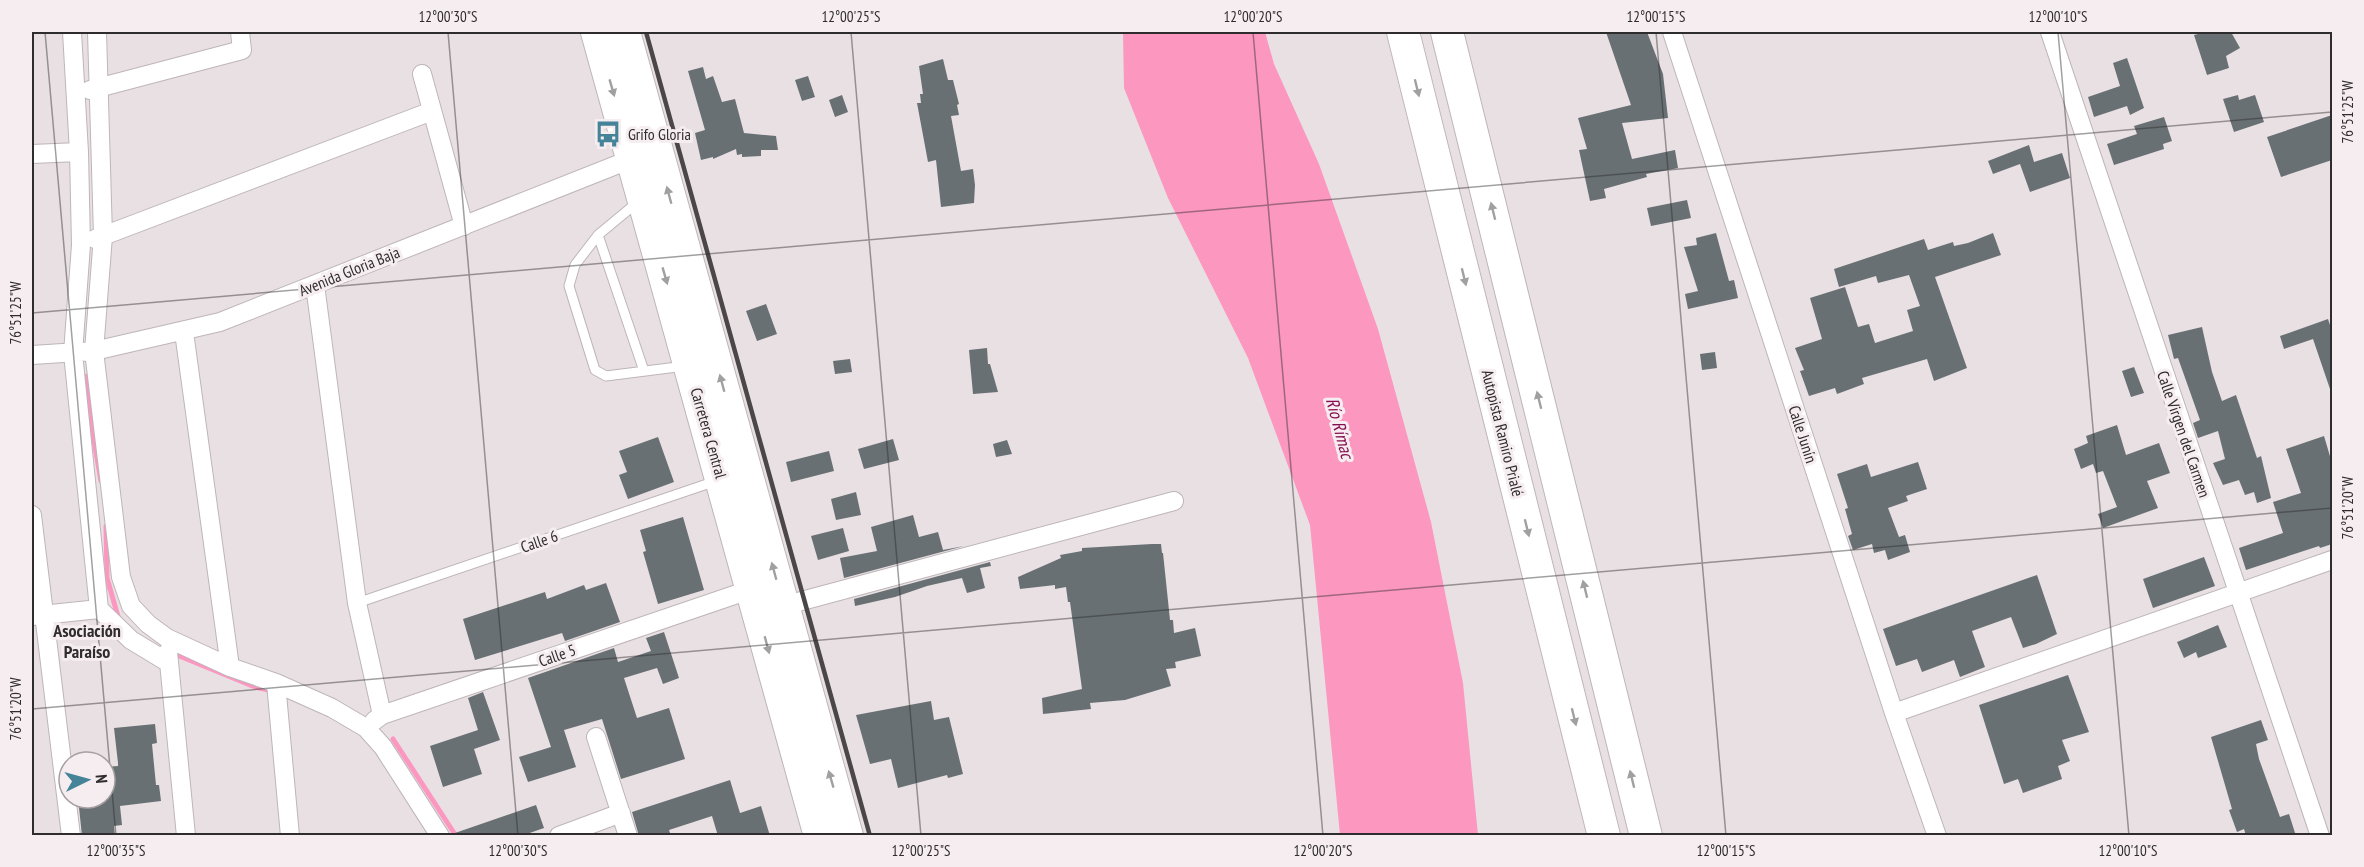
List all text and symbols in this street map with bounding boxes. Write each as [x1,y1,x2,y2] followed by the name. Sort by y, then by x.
[418,7,478,26] text: 12°00'30"S
[821,7,881,26] text: 12°00'25"S
[1223,7,1283,26] text: 12°00'20"S
[1626,7,1686,26] text: 12°00'15"S
[2028,7,2088,26] text: 12°00'10"S
[608,79,618,97] one-way arrow
[1412,79,1422,97] one-way arrow
[2338,80,2357,144] text: 76°51'25"W
[593,119,623,149] bus stop icon: Grifo Gloria
[628,124,691,144] place label: Grifo Gloria
[664,186,674,204] one-way arrow
[1487,201,1497,220] one-way arrow
[296,242,402,300] street label: Avenida Gloria Baja
[661,267,670,285] one-way arrow
[1460,268,1470,287] one-way arrow
[6,281,25,345] text: 76°51'25"W
[1478,368,1528,498] street label: Autopista Ramiro Prialé
[2153,368,2215,500] street label: Calle Virgen del Carmen
[716,374,726,392] one-way arrow
[687,385,732,481] street label: Carretera Central
[1533,391,1543,409] one-way arrow
[1321,395,1360,463] water label: Río Rímac
[1784,403,1822,465] street label: Calle Junín
[2338,476,2357,540] text: 76°51'20"W
[1522,518,1532,537] one-way arrow
[518,525,560,557] street label: Calle 6
[768,562,778,580] one-way arrow
[1580,580,1589,599] one-way arrow
[52,619,121,663] district label: Asociación Paraíso
[763,636,773,654] one-way arrow
[536,639,578,671] street label: Calle 5
[6,677,25,741] text: 76°51'20"W
[1570,708,1580,726] one-way arrow
[57,750,117,810] north arrow
[826,770,836,788] one-way arrow
[1626,770,1636,788] one-way arrow
[92,774,112,784] text: N
[86,841,146,860] text: 12°00'35"S
[488,841,548,860] text: 12°00'30"S
[891,841,951,860] text: 12°00'25"S
[1293,841,1353,860] text: 12°00'20"S
[1696,841,1756,860] text: 12°00'15"S
[2098,841,2158,860] text: 12°00'10"S

